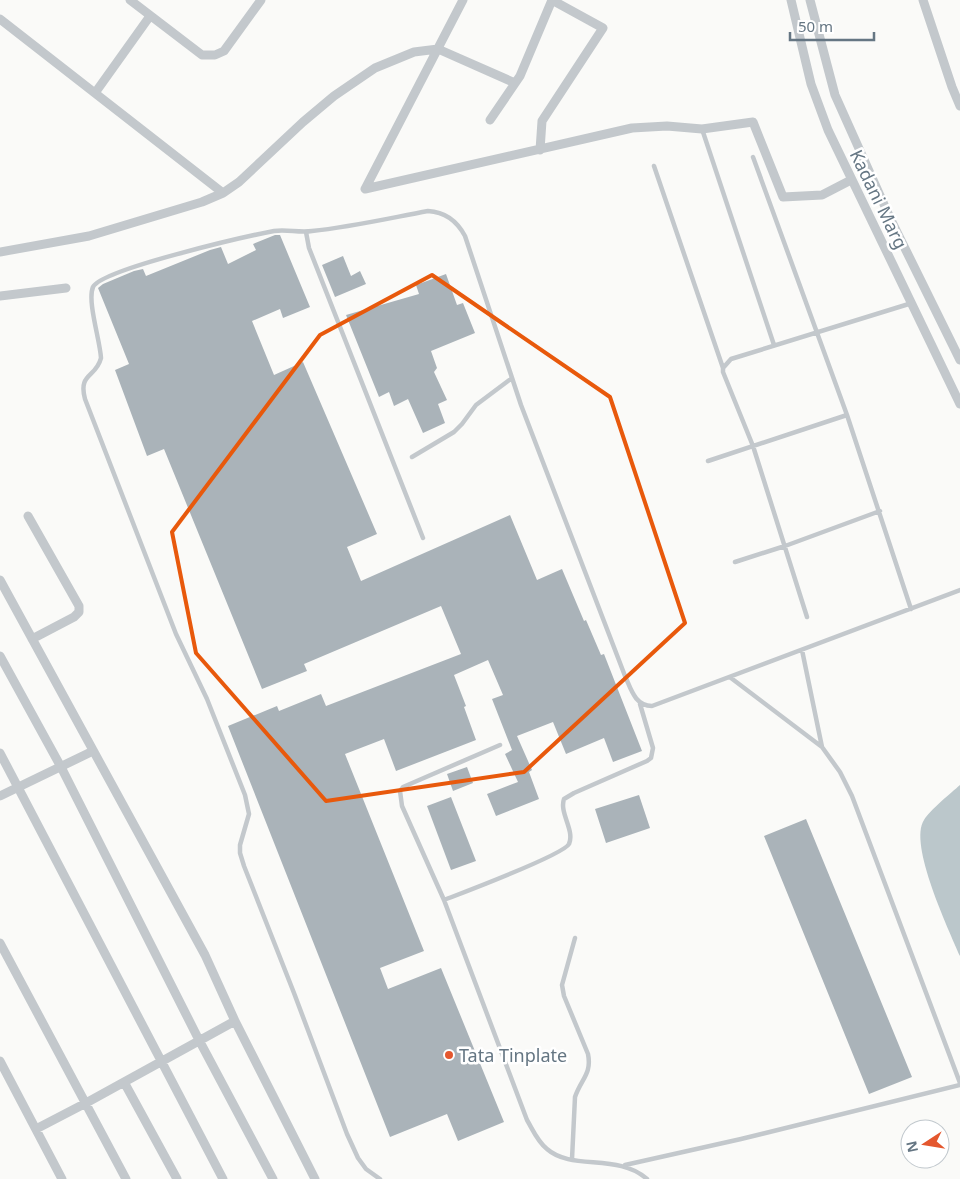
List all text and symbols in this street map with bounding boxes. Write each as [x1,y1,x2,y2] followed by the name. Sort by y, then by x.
[790,10,874,42] scale bar
[798,16,833,36] text: 50 m
[845,145,913,253] street label: Kadani Marg
[459,1043,567,1067] place label: Tata Tinplate
[443,1049,455,1061] marker: Tata Tinplate
[900,1119,950,1169] north arrow
[901,1139,922,1154] text: N

